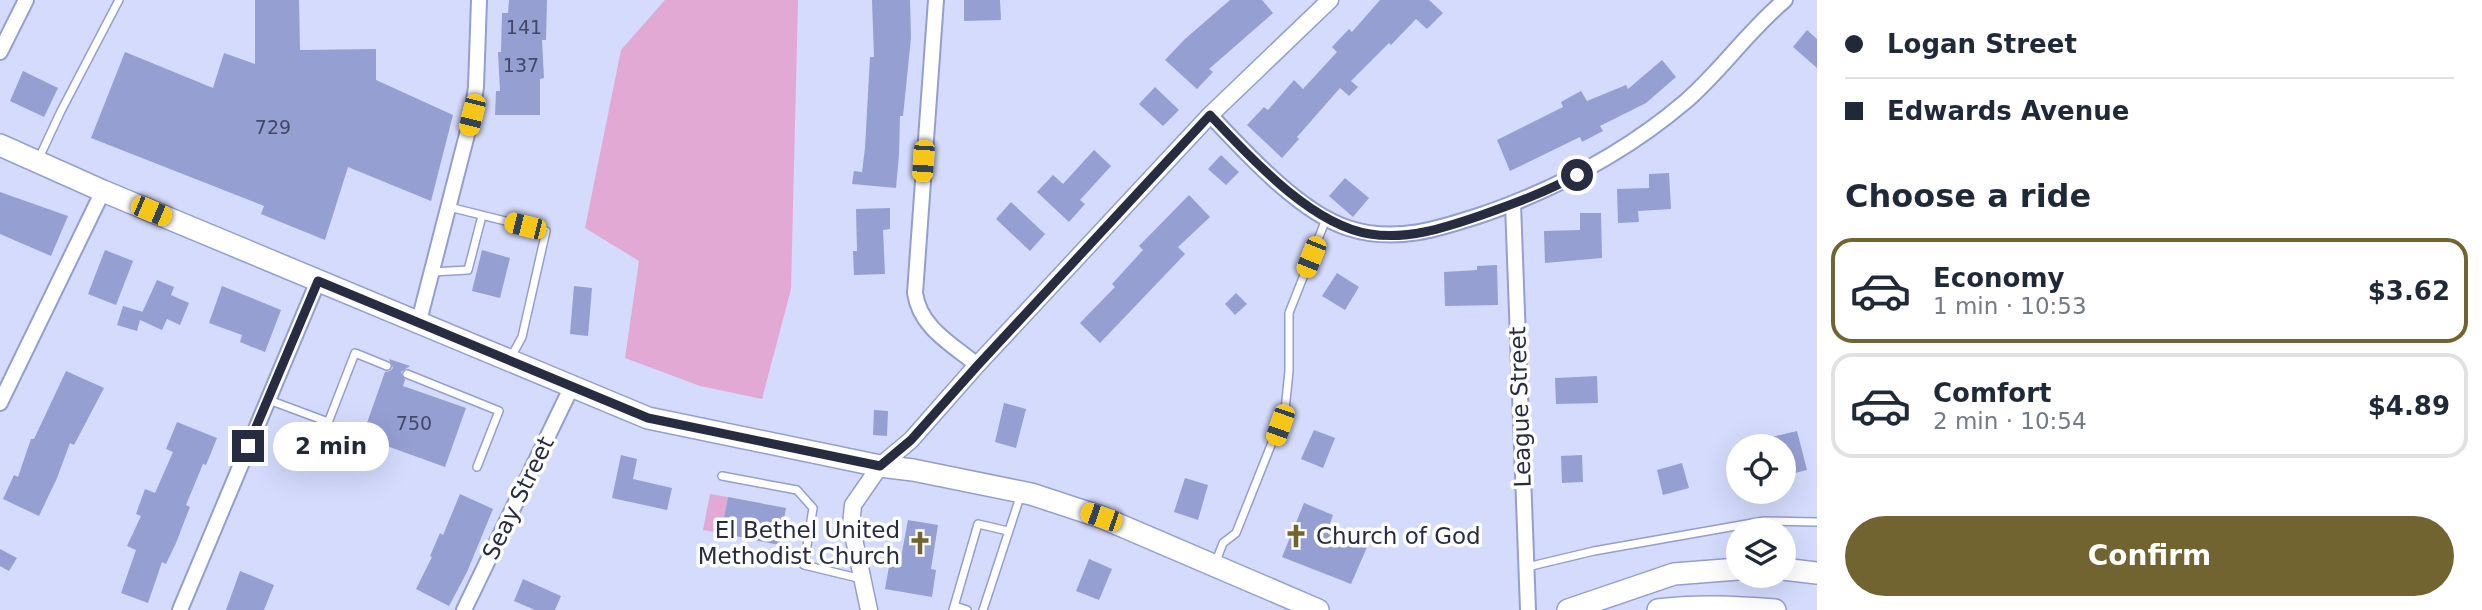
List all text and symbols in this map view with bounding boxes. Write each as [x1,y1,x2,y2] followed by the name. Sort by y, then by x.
[506,16,542,38] house number: 141
[1887,29,2077,59] text: Logan Street
[503,54,539,76] house number: 137
[457,92,488,138] car
[1887,96,2129,126] text: Edwards Avenue
[255,116,291,138] house number: 729
[912,139,935,183] car
[1561,159,1593,191] route start
[1845,177,2091,215] text: Choose a ride
[128,193,175,229] car
[503,211,548,241] car
[1294,234,1329,280] car
[1849,259,1912,322] icon: car
[1933,263,2064,293] text: Economy
[2368,276,2450,306] text: $3.62
[1933,293,2087,319] text: 1 min · 10:53
[1504,326,1536,488] street label: League Street
[1849,374,1912,437] icon: car
[1933,378,2051,408] text: Comfort
[2368,391,2450,421] text: $4.89
[1264,402,1297,448] car
[1933,408,2087,434] text: 2 min · 10:54
[396,412,432,434] house number: 750
[272,422,388,471] callout: 2 min
[232,430,264,462] route end
[477,432,559,564] street label: Seay Street
[295,433,367,459] text: 2 min
[1726,434,1796,588] map controls
[1726,434,1796,504] button: locate
[1078,500,1125,534] car
[1845,516,2454,596] button: Confirm
[698,517,900,569] place label: El Bethel United Methodist Church
[1726,518,1796,588] button: layers
[1282,522,1310,550] church icon: Church of God
[1316,523,1481,549] place label: Church of God
[906,529,934,557] church icon: El Bethel United Methodist Church

